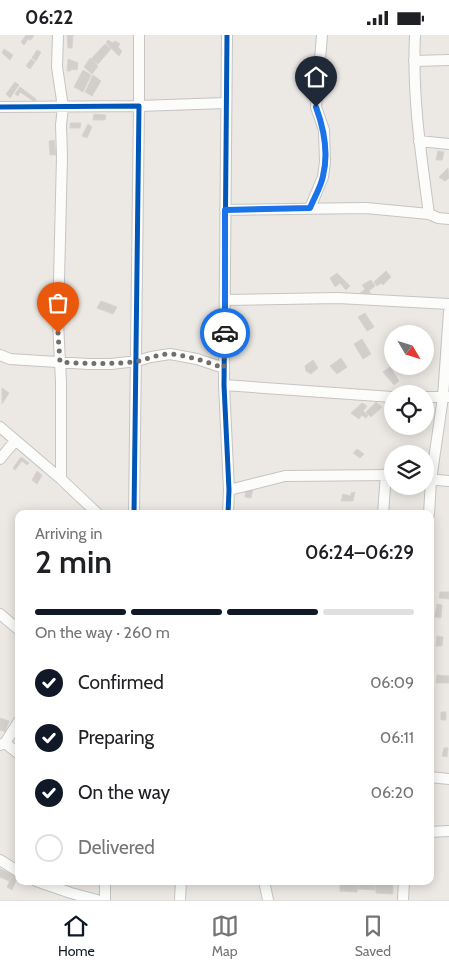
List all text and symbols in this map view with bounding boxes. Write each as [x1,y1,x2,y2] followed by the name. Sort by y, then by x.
[25,6,73,29] text: 06:22
[295,56,337,107] pin
[302,63,330,91] icon: home
[37,282,79,333] pin
[44,289,72,317] icon: bag
[200,308,250,358] courier
[211,319,239,347] icon: car
[384,325,434,375] north arrow
[384,325,434,495] map controls
[384,385,434,435] button: locate
[384,445,434,495] button: layers
[35,524,102,543] text: Arriving in
[305,541,414,564] text: 06:24–06:29
[35,542,112,581] text: 2 min
[35,623,170,642] text: On the way · 260 m
[35,669,63,697] icon: check
[78,671,164,694] text: Confirmed
[370,673,414,692] text: 06:09
[35,724,63,752] icon: check
[78,726,154,749] text: Preparing
[380,728,414,747] text: 06:11
[35,779,63,807] icon: check
[78,781,170,804] text: On the way
[371,783,414,802] text: 06:20
[78,836,155,859] text: Delivered
[58,912,95,960] tab: Home
[211,912,239,960] tab: Map
[355,912,391,960] tab: Saved

